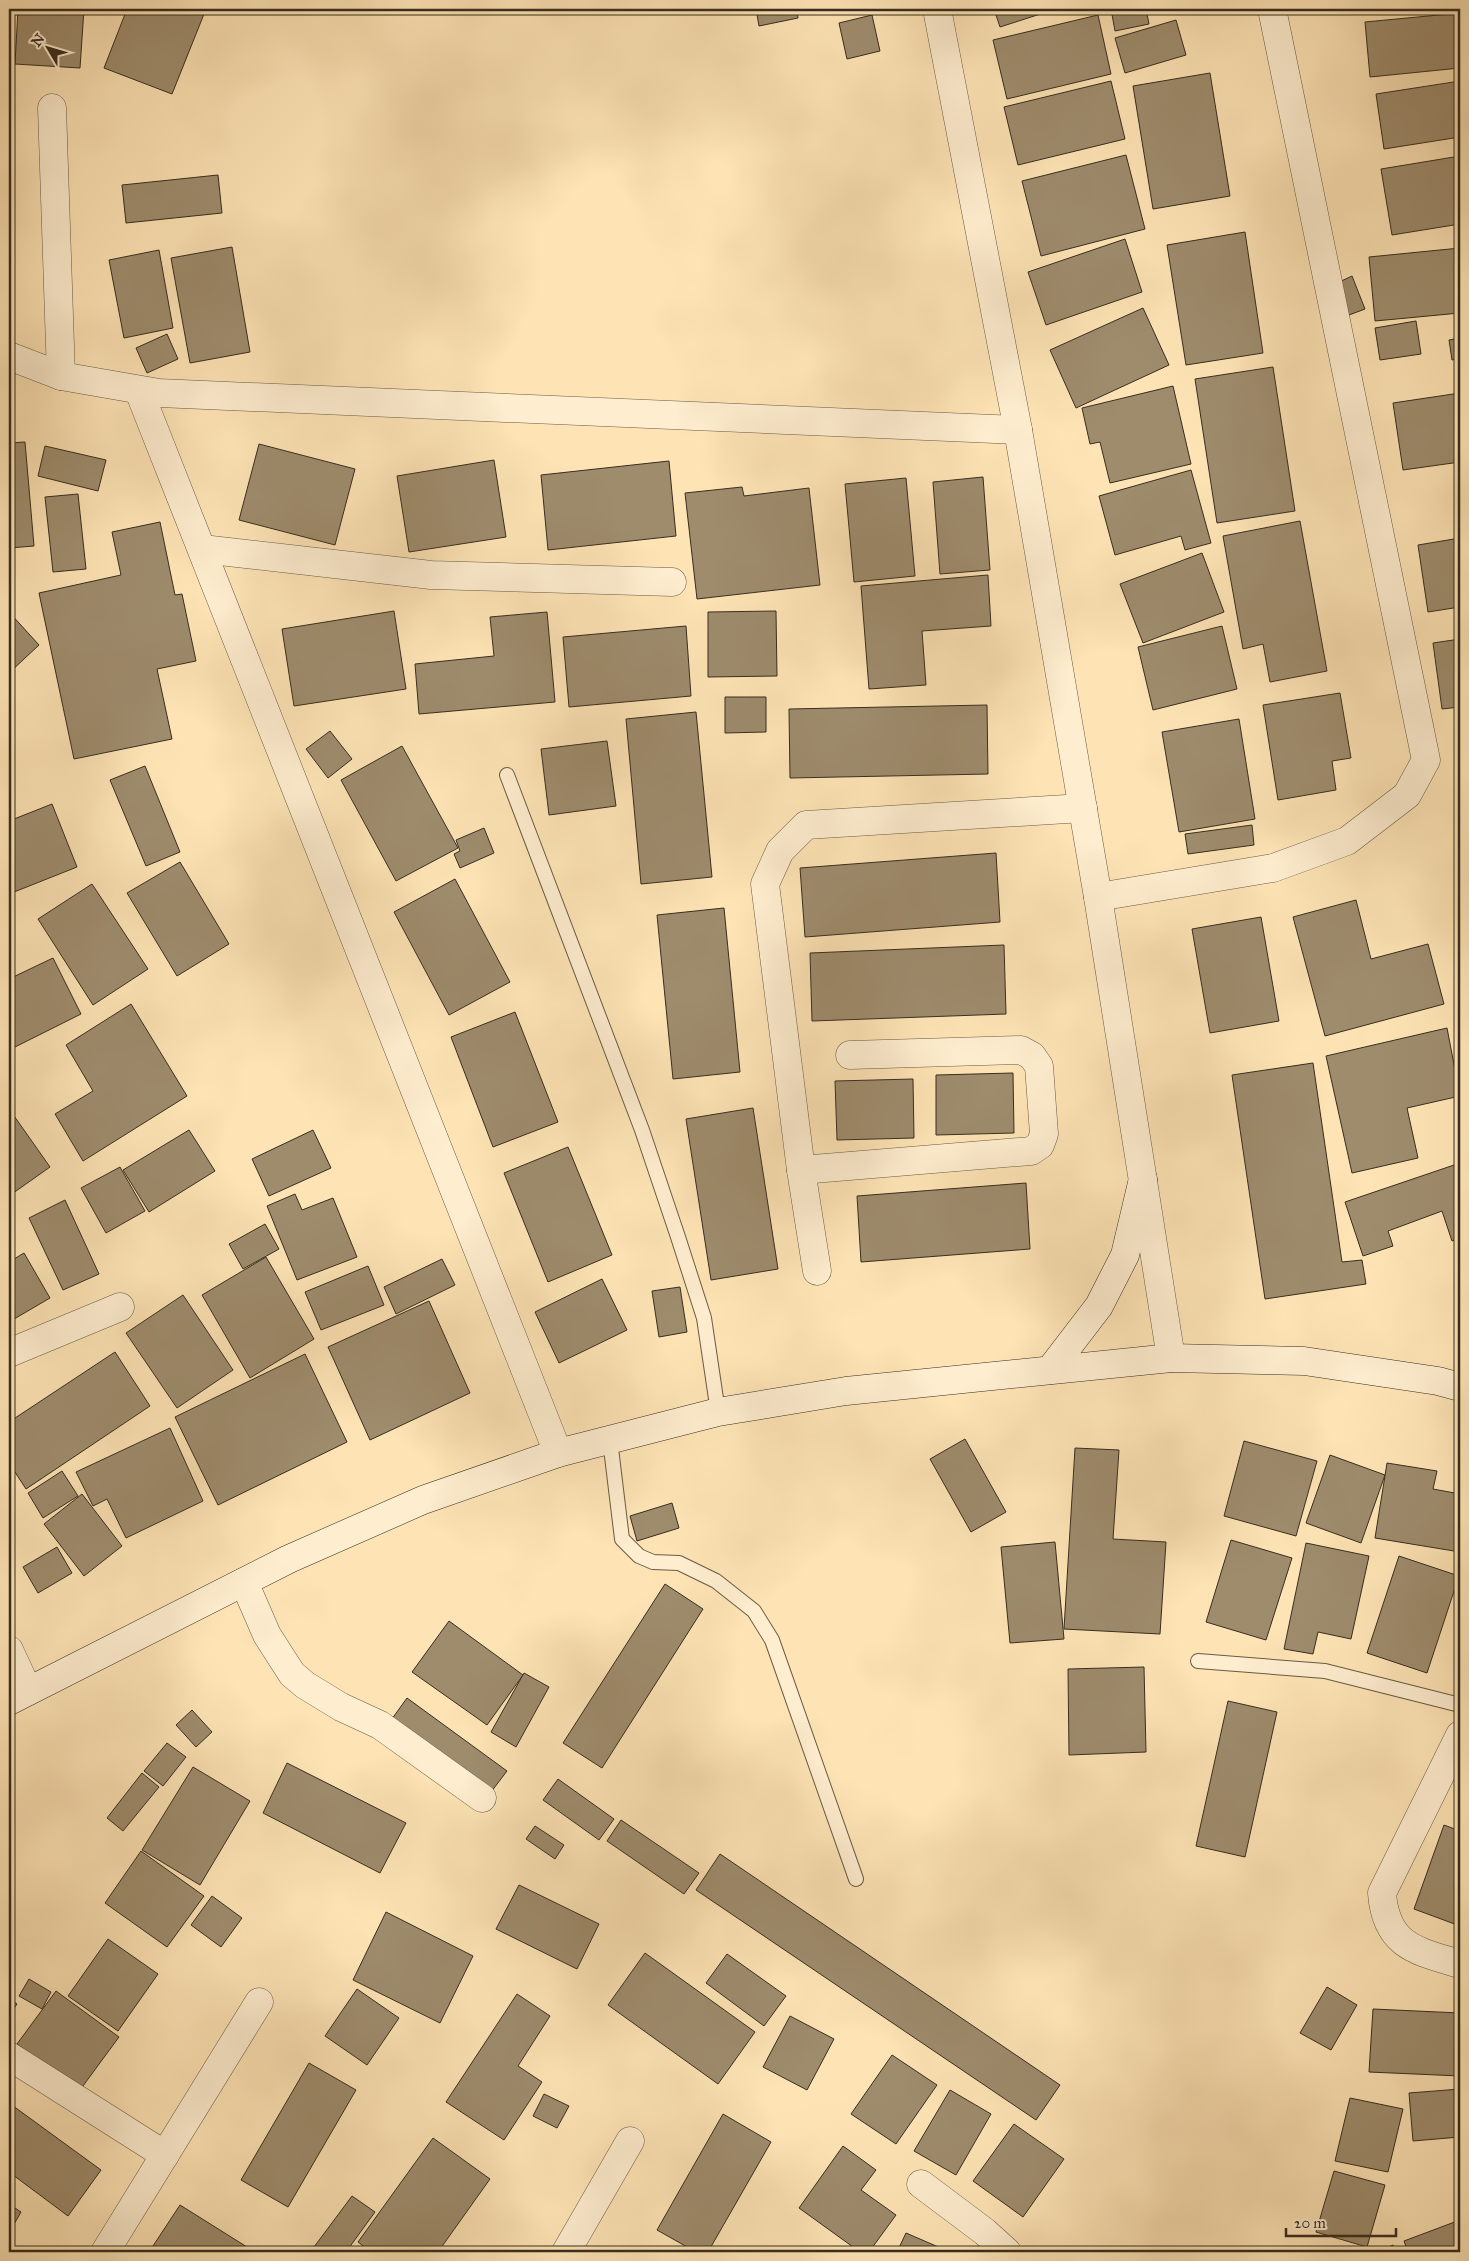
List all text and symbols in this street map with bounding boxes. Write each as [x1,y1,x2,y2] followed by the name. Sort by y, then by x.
[22,22,72,72] north arrow
[28,30,49,50] text: N
[1286,2206,1396,2238] scale bar
[1294,2214,1326,2232] text: 20 m

